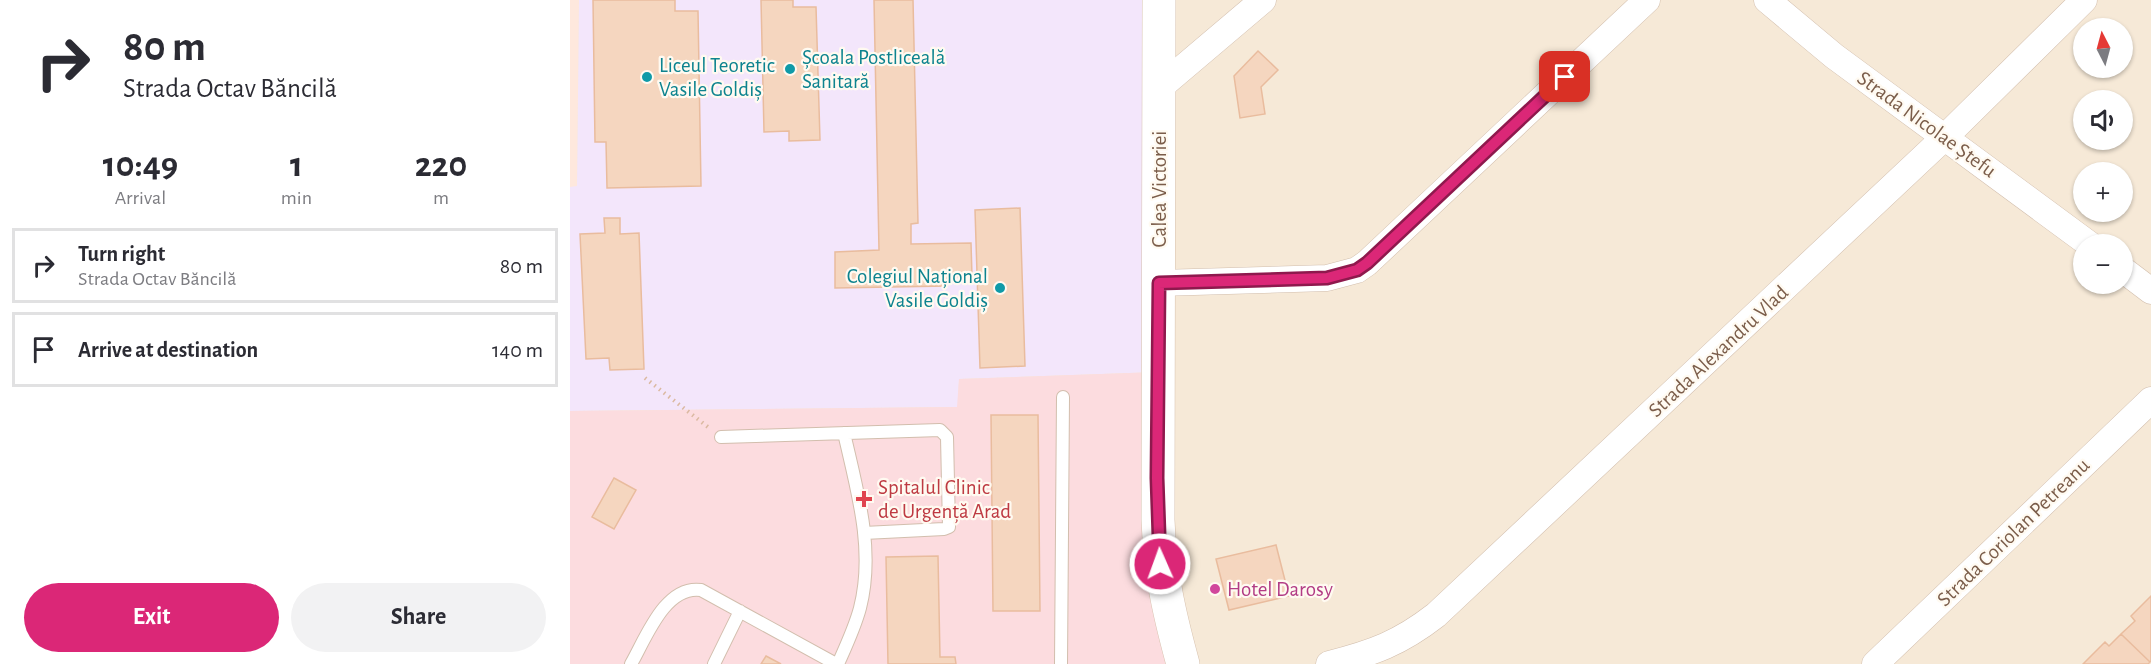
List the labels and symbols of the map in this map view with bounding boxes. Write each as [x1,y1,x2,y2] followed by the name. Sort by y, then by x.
[2073,18,2133,78] north arrow
[802,47,946,92] place label: Școala Postliceală Sanitară
[1539,51,1590,102] pin
[659,55,775,102] place label: Liceul Teoretic Vasile Goldiș
[783,62,797,76] marker: Școala Postliceală Sanitară
[1852,67,2000,183] street label: Strada Nicolae Ștefu
[640,70,654,84] marker: Liceul Teoretic Vasile Goldiș
[1149,131,1170,247] street label: Calea Victoriei
[847,266,988,313] place label: Colegiul Național Vasile Goldiș
[993,281,1007,295] marker: Colegiul Național Vasile Goldiș
[1645,281,1792,421] street label: Strada Alexandru Vlad
[1933,454,2094,610] street label: Strada Coriolan Petreanu
[878,477,1011,524] place label: Spitalul Clinic de Urgență Arad
[855,490,873,508] marker: Spitalul Clinic de Urgență Arad
[1128,532,1192,596] position arrow
[1227,579,1333,600] place label: Hotel Darosy
[1208,582,1222,596] marker: Hotel Darosy

